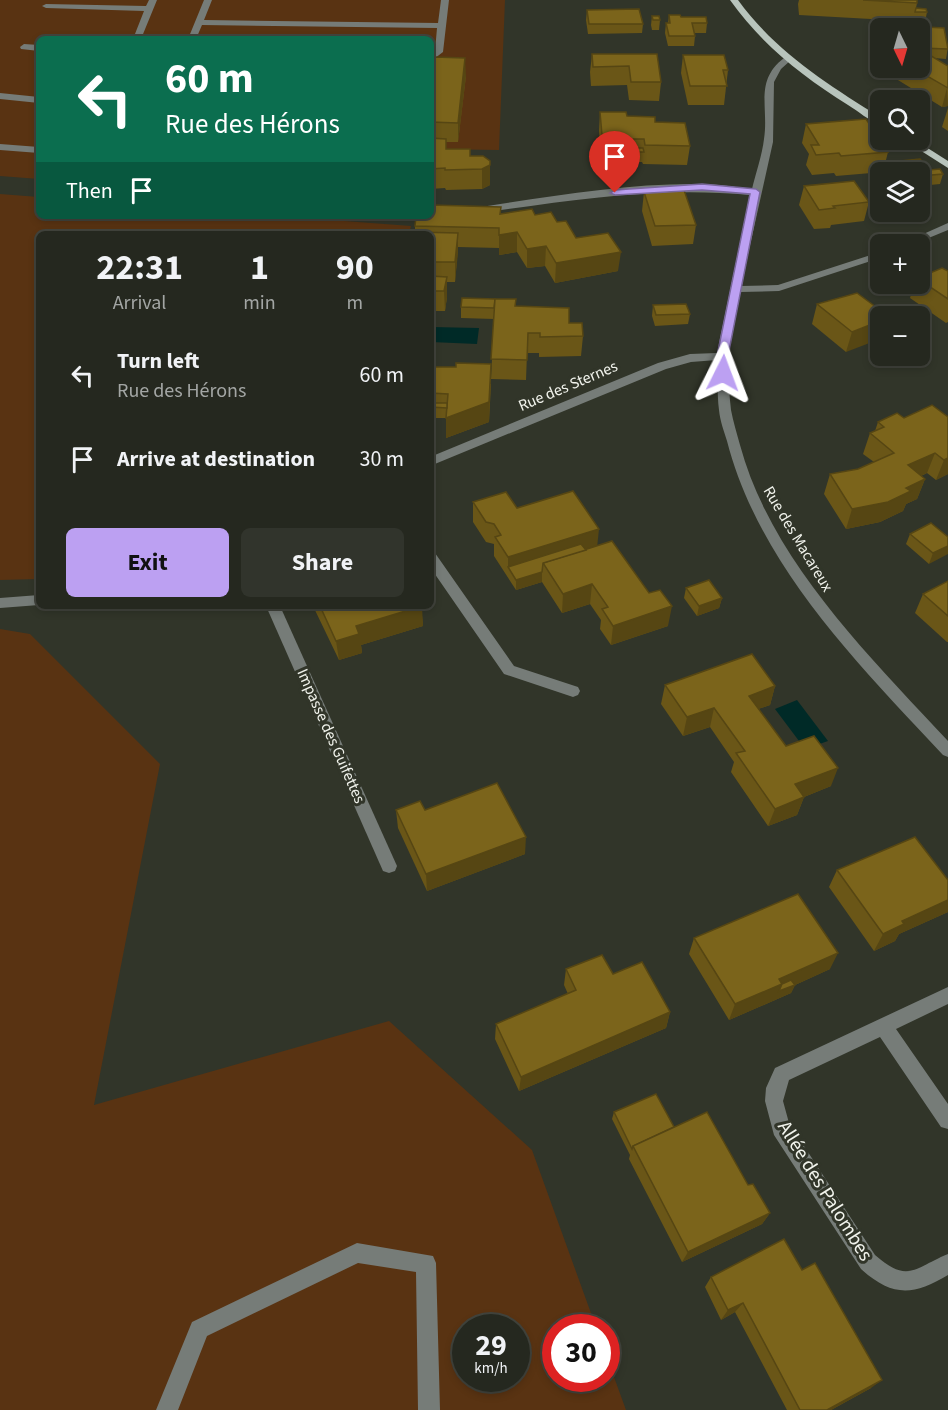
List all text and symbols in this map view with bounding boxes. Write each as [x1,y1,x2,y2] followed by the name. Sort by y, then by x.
[870,18,930,78] north arrow
[870,18,930,366] map controls
[165,49,254,109] text: 60 m
[66,60,144,138] icon: left
[870,90,930,150] button: search
[165,105,340,144] text: Rue des Hérons
[589,131,640,193] pin
[598,140,631,173] icon: arrive
[870,162,930,222] button: layers
[125,174,158,207] icon: arrive
[66,175,113,207] text: Then
[870,234,930,294] button: +
[96,242,183,293] text: 22:31
[250,242,269,293] text: 1
[336,242,374,293] text: 90
[113,289,166,317] text: Arrival
[243,289,276,317] text: min
[346,289,363,317] text: m
[870,306,930,366] button: −
[691,341,755,405] position arrow
[117,345,199,377] text: Turn left
[515,355,621,417] street label: Rue des Sternes
[66,359,99,392] icon: left
[359,359,404,391] text: 60 m
[117,377,246,405] text: Rue des Hérons
[66,443,99,476] icon: arrive
[117,443,315,475] text: Arrive at destination
[359,443,404,475] text: 30 m
[758,482,838,596] street label: Rue des Macareux
[66,528,229,597] button: Exit
[241,528,404,597] button: Share
[291,665,371,807] street label: Impasse des Guifettes
[771,1115,879,1267] street label: Allée des Palombes
[542,1314,620,1392] speed limit sign: 30
[475,1324,507,1367] text: 29
[474,1358,508,1379] text: km/h

